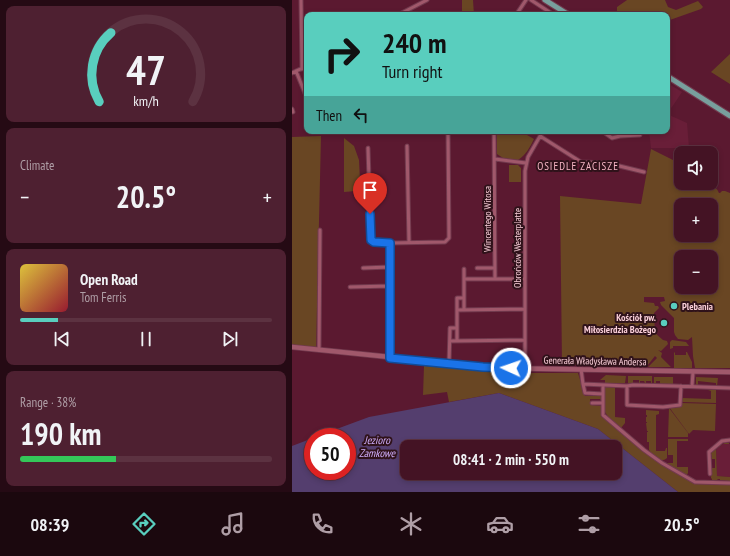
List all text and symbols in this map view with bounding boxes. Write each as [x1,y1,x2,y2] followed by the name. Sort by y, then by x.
[382,24,446,61] text: 240 m
[316,28,368,80] icon: right
[126,43,166,96] text: 47
[382,60,442,83] text: Turn right
[133,90,159,109] text: km/h
[350,104,372,126] icon: left
[316,106,342,125] text: Then
[674,146,718,294] map controls
[674,146,718,190] button: sound
[20,157,54,174] text: Climate
[537,159,619,173] district label: OSIEDLE ZACISZE
[353,173,387,214] pin
[116,177,176,216] text: 20.5°
[359,179,381,201] icon: arrive
[20,183,29,211] text: −
[263,183,272,211] text: +
[481,186,494,252] street label: Wincentego Witosa
[674,198,718,242] button: +
[511,208,524,288] street label: Obrońców Westerplatte
[674,250,718,294] button: −
[80,270,138,289] text: Open Road
[80,289,126,306] text: Tom Ferris
[682,300,713,313] place label: Plebania
[669,301,679,311] marker: Plebania
[584,311,657,336] place label: Kościół pw. Miłosierdzia Bożego
[659,318,669,328] marker: Kościół pw. Miłosierdzia Bożego
[51,328,73,350] icon: previous
[135,328,157,350] icon: pause
[219,328,241,350] icon: next
[490,347,532,389] position arrow
[543,354,647,368] street label: Generała Władysława Andersa
[20,394,76,411] text: Range · 38%
[20,414,101,453] text: 190 km
[304,428,356,480] speed limit sign: 50
[359,433,396,460] water label: Jezioro Zamkowe
[453,450,569,469] text: 08:41 · 2 min · 550 m
[130,510,158,538] icon: directions
[219,510,247,538] icon: music
[308,510,336,538] icon: phone
[397,510,425,538] icon: climate
[486,510,514,538] icon: car
[575,510,603,538] icon: filters
[30,513,69,536] text: 08:39
[663,513,700,536] text: 20.5°

